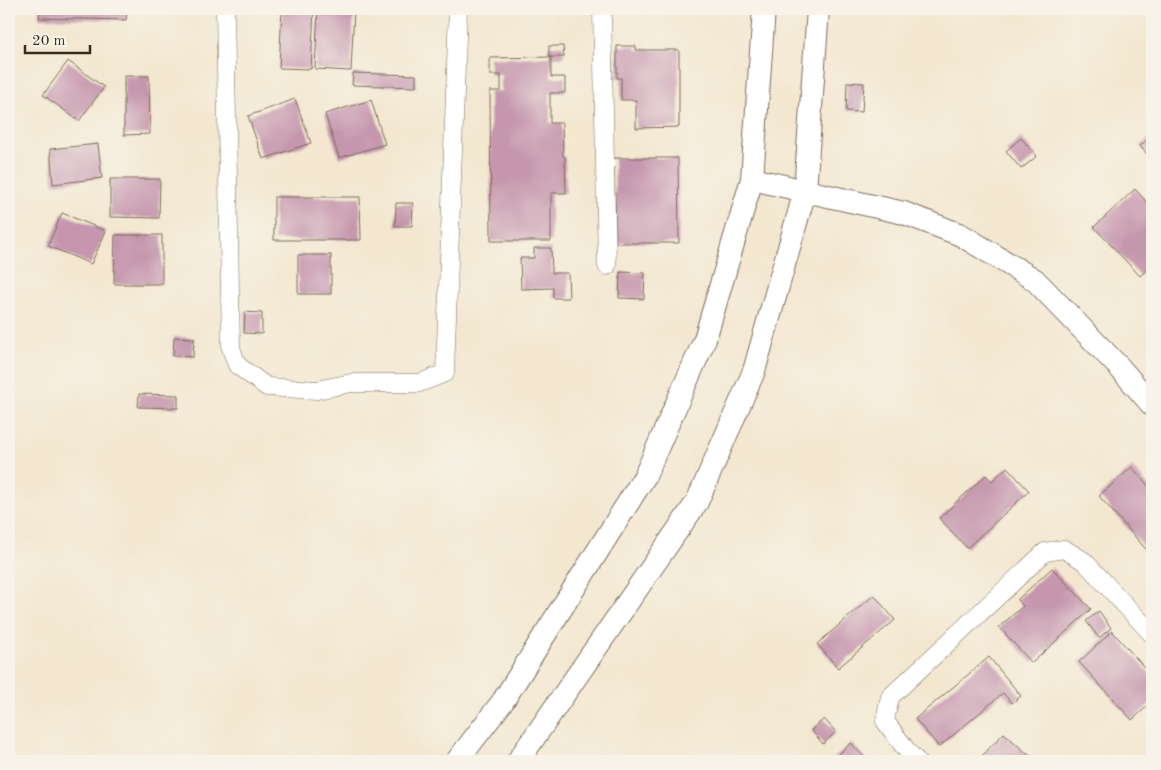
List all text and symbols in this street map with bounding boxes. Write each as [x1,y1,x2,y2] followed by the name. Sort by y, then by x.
[25,22,90,54] scale bar
[32,34,66,49] text: 20 m

